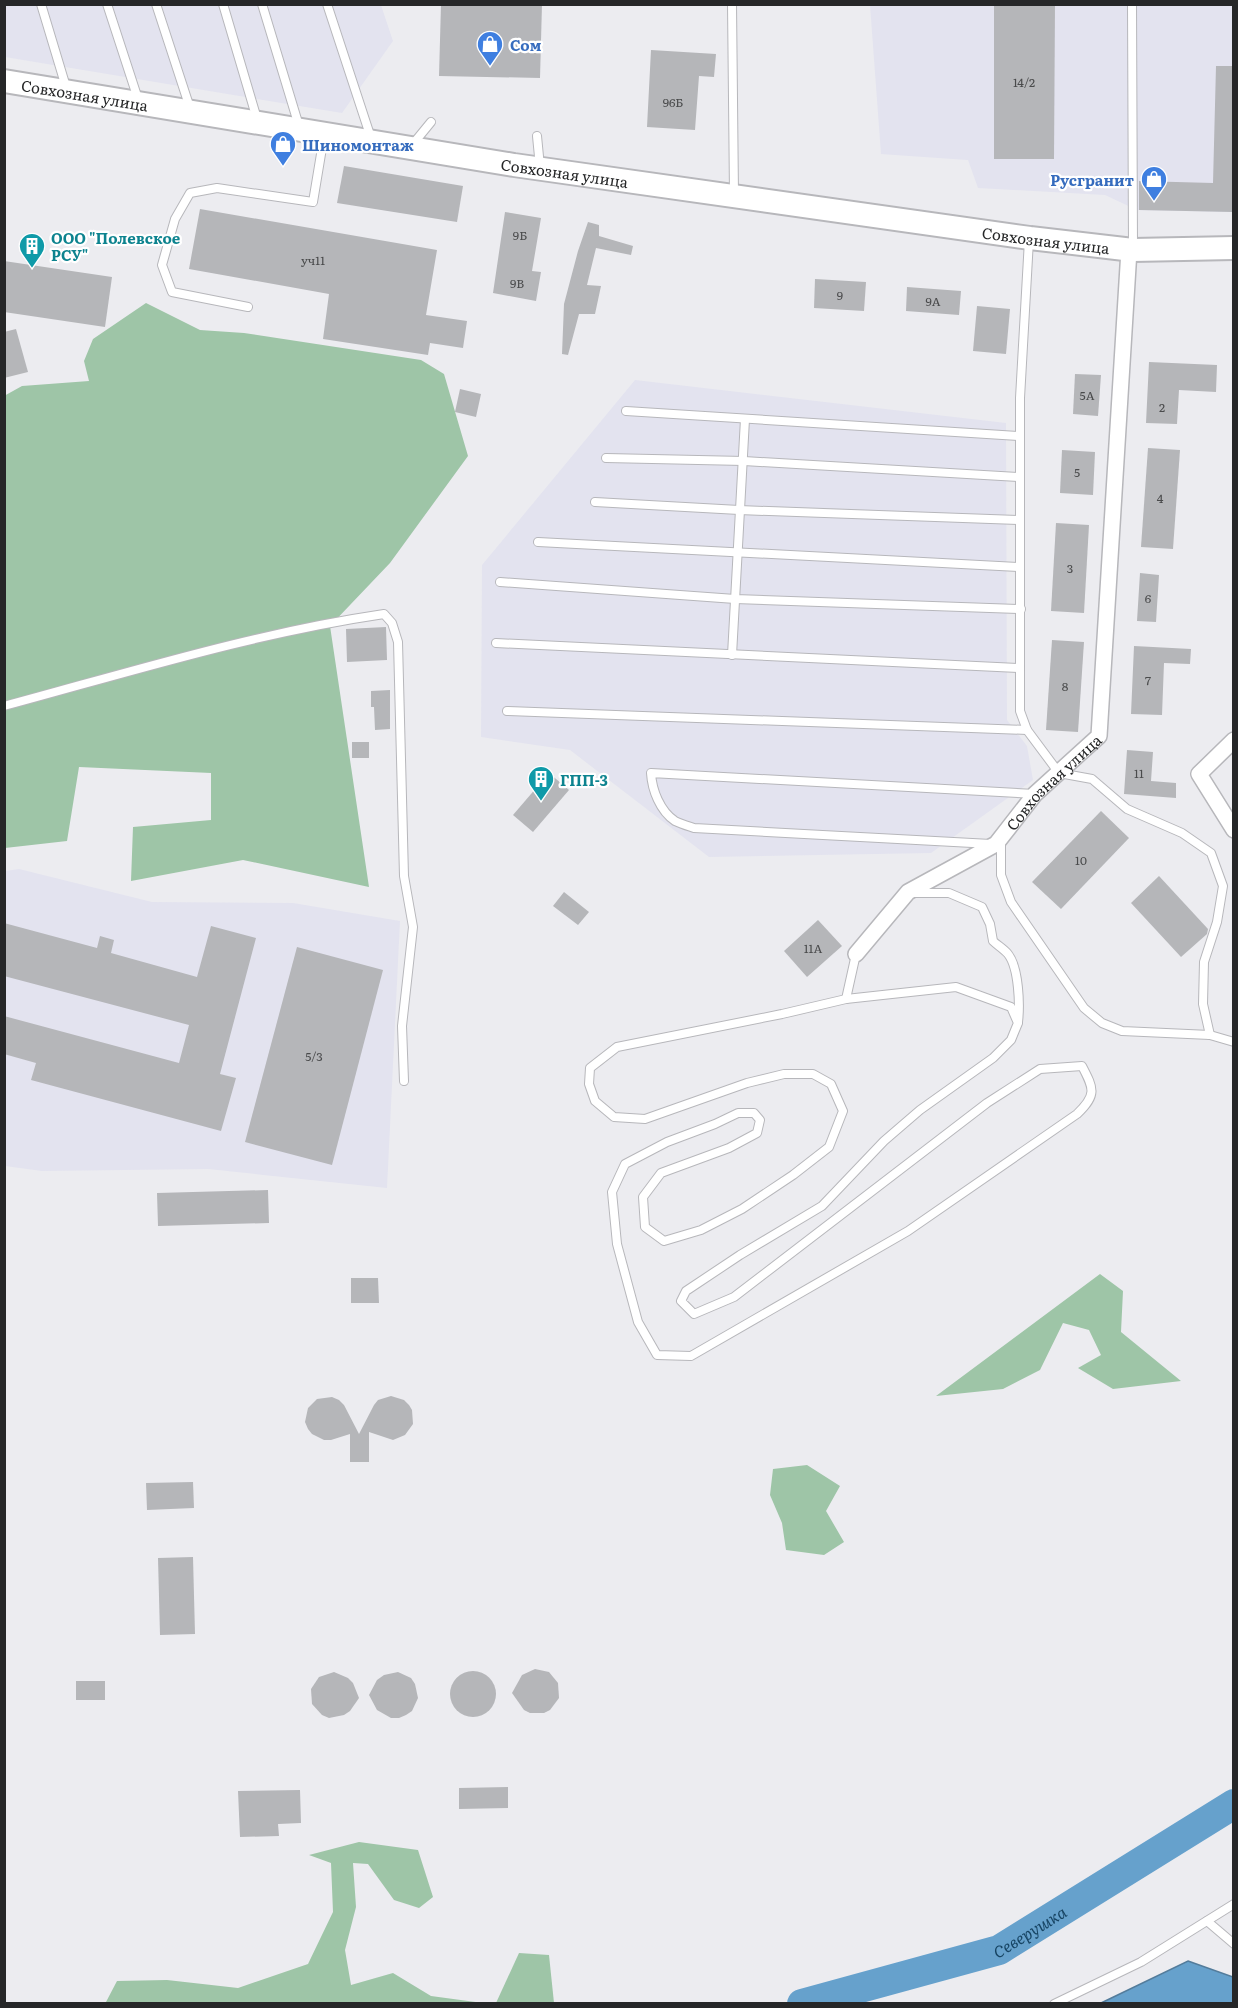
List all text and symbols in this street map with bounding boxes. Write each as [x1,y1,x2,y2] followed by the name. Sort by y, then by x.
[475,29,505,67] shop icon: Сом
[510,33,542,56] place label: Сом
[20,73,151,116] street label: Совхозная улица
[1013,73,1035,91] house number: 14/2
[663,93,683,111] house number: 96Б
[268,129,298,167] shop icon: Шиномонтаж
[302,133,414,156] place label: Шиномонтаж
[499,152,631,193] street label: Совхозная улица
[1139,164,1169,202] shop icon: Русгранит
[1050,168,1134,191] place label: Русгранит
[981,220,1112,259] street label: Совхозная улица
[51,226,181,266] place label: ООО "Полевское РСУ"
[513,226,527,244] house number: 9Б
[17,231,47,269] building icon: ООО "Полевское РСУ"
[301,251,325,269] house number: уч11
[510,274,524,292] house number: 9В
[837,286,843,304] house number: 9
[925,292,941,310] house number: 9А
[1080,386,1095,404] house number: 5А
[1159,398,1165,416] house number: 2
[1074,463,1080,481] house number: 5
[1157,489,1164,507] house number: 4
[1067,559,1073,577] house number: 3
[1145,589,1152,607] house number: 6
[1145,671,1151,689] house number: 7
[1062,677,1069,695] house number: 8
[1000,727,1107,835] street label: Совхозная улица
[526,764,556,802] building icon: ГПП-3
[1134,764,1144,782] house number: 11
[560,768,608,791] place label: ГПП-3
[1075,851,1087,869] house number: 10
[804,939,822,957] house number: 11А
[305,1047,323,1065] house number: 5/3
[991,1899,1071,1963] water label: Северушка

